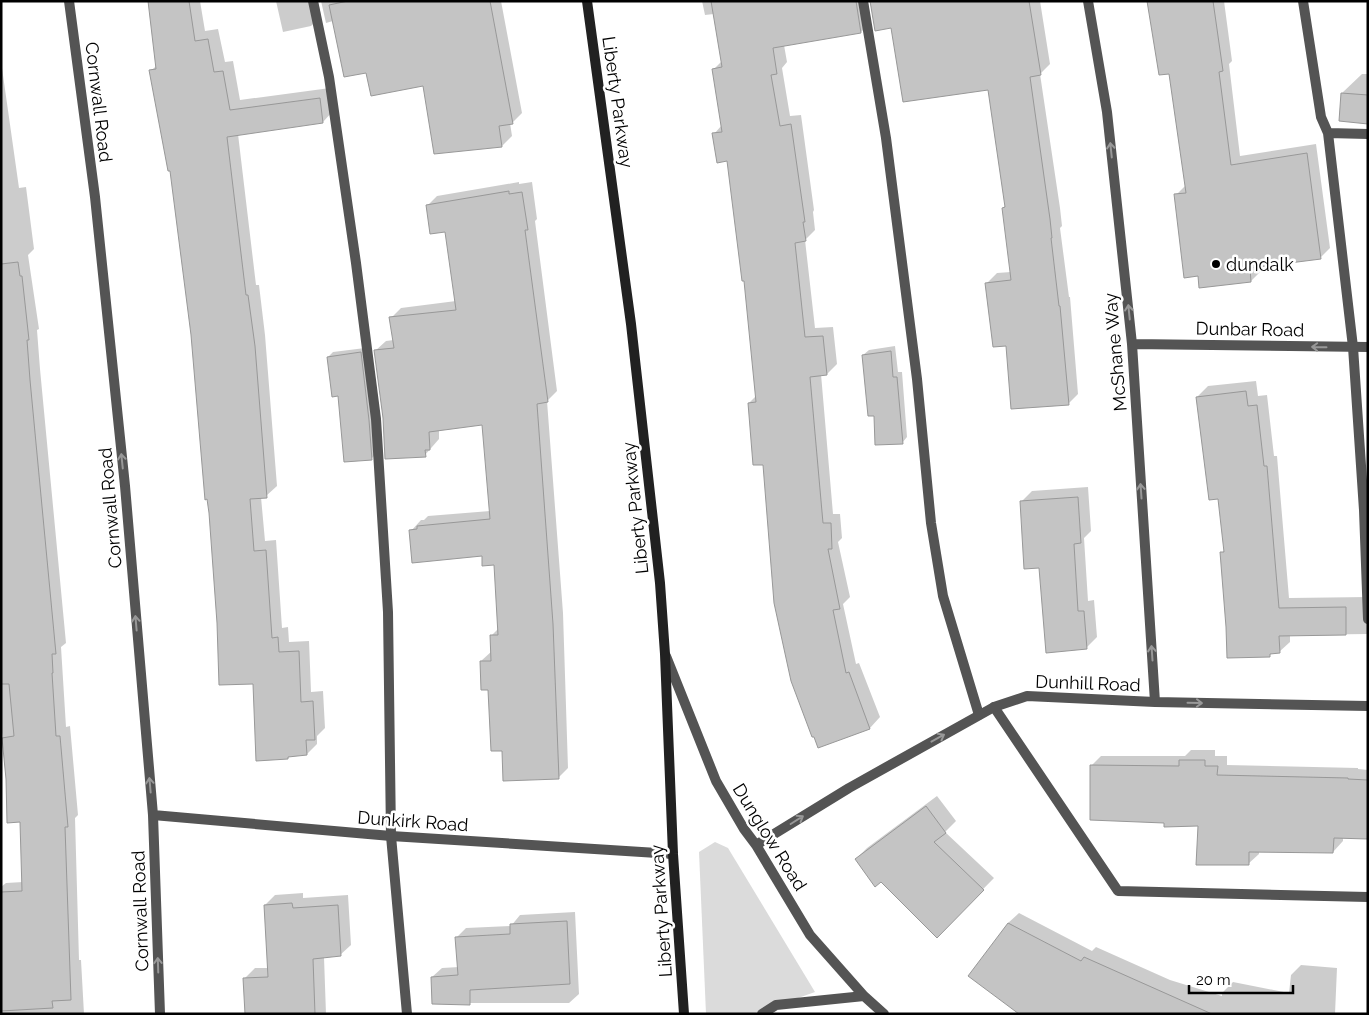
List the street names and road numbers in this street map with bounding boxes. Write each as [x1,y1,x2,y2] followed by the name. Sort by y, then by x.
[598,35,638,169] street label: Liberty Parkway
[81,41,117,163] street label: Cornwall Road
[1099,292,1131,412] street label: McShane Way
[1196,318,1304,340] street label: Dunbar Road
[618,441,652,575] street label: Liberty Parkway
[94,447,126,569] street label: Cornwall Road
[1035,671,1141,695] street label: Dunhill Road
[729,780,811,894] street label: Dunglow Road
[357,807,469,835] street label: Dunkirk Road
[646,844,676,978] street label: Liberty Parkway
[127,850,153,972] street label: Cornwall Road

